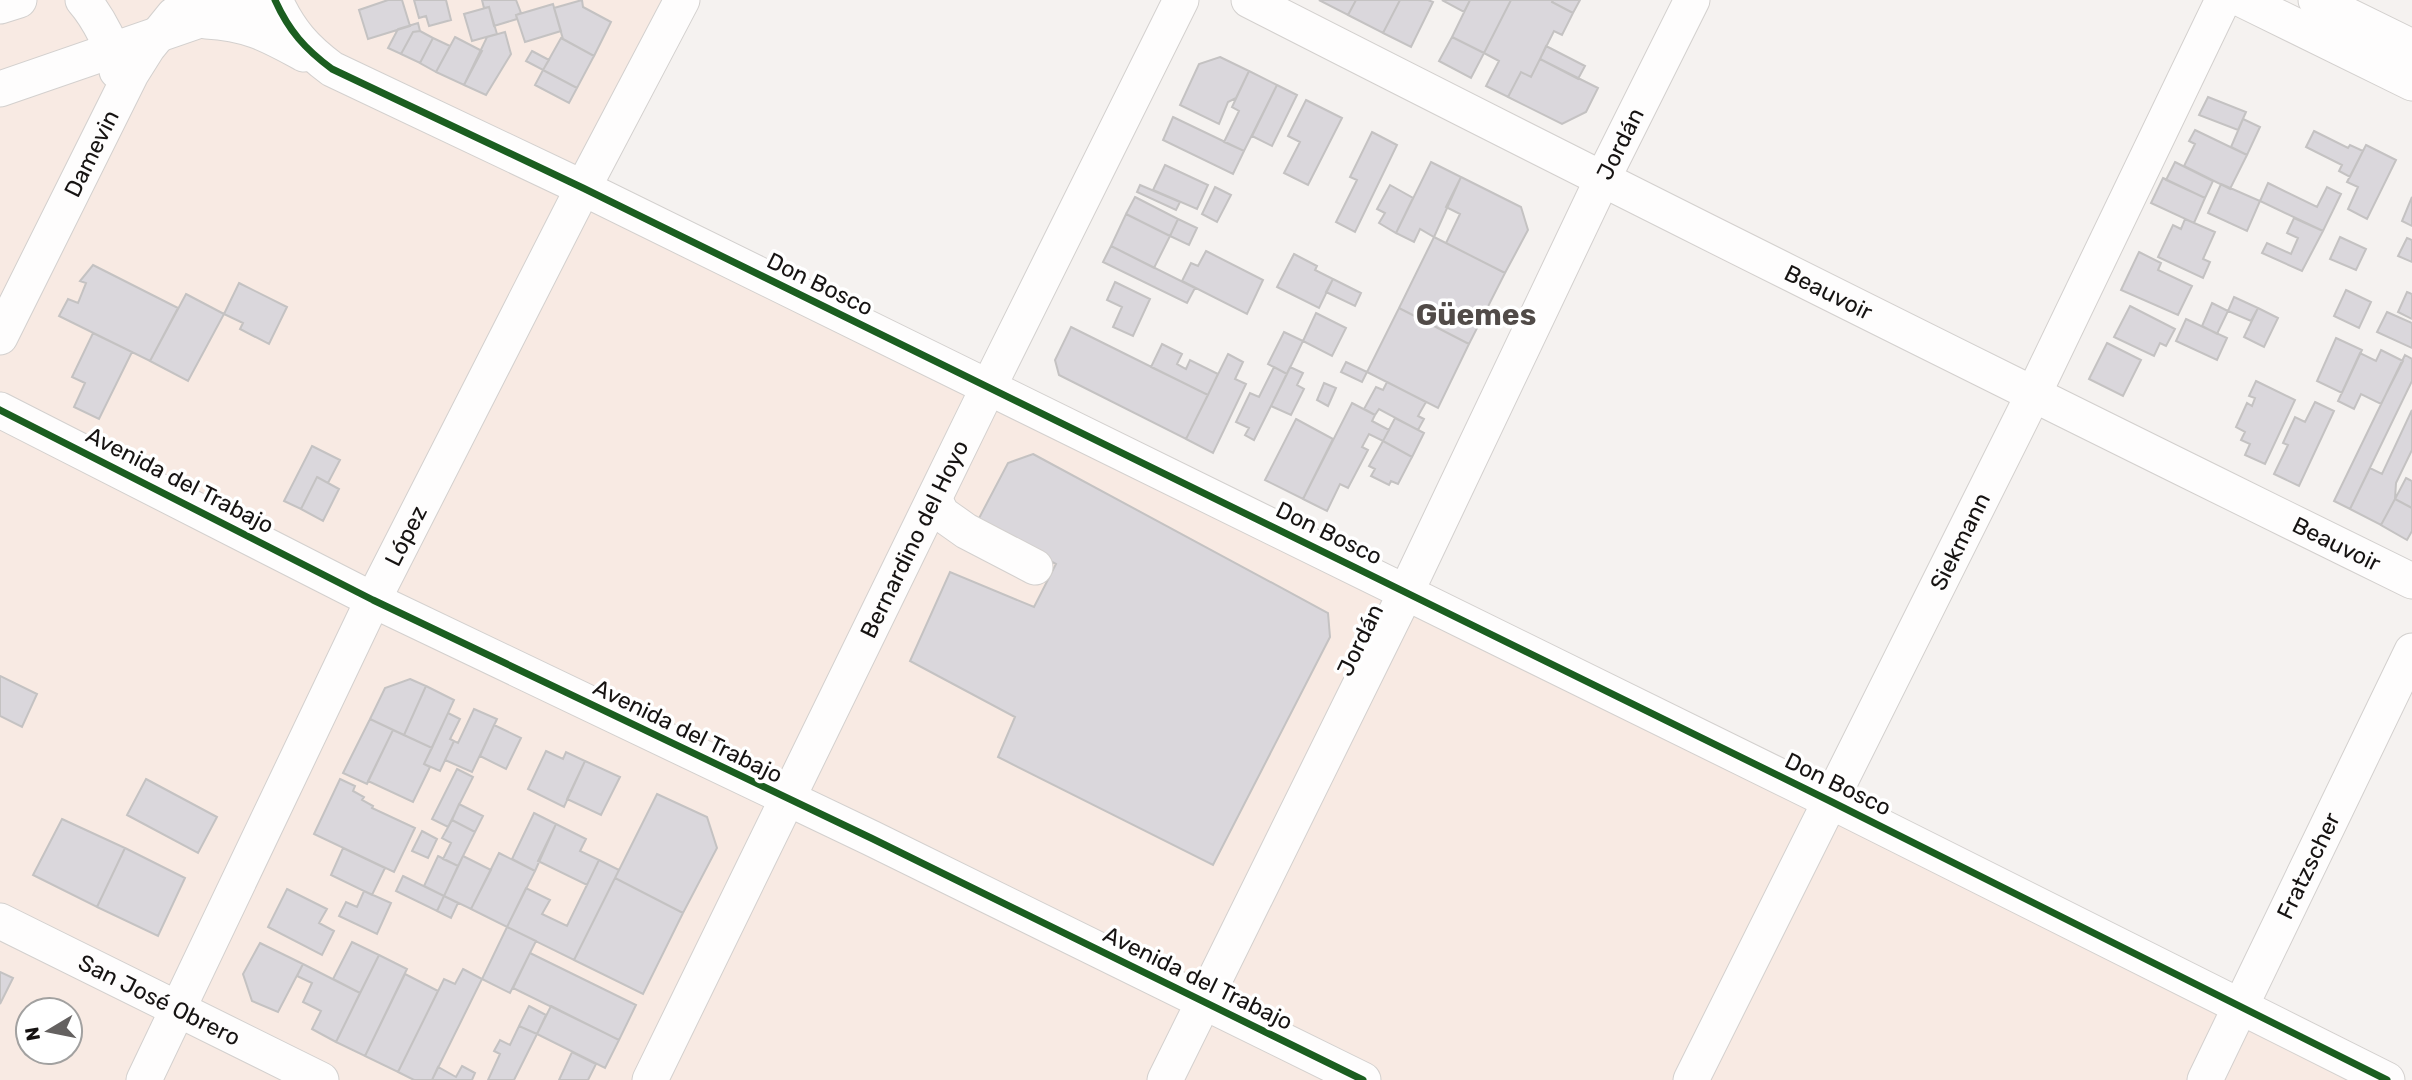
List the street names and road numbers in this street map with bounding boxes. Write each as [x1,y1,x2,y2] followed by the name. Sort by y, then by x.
[1590,103,1650,184] street label: Jordán
[58,105,125,202] street label: Damevin
[762,246,878,322] street label: Don Bosco
[1780,259,1877,326] street label: Beauvoir
[81,421,279,539] street label: Avenida del Trabajo
[854,436,974,643] street label: Bernardino del Hoyo
[1924,488,1996,595] street label: Siekmann
[1271,495,1387,571] street label: Don Bosco
[379,501,433,571] street label: López
[2288,510,2385,577] street label: Beauvoir
[1331,599,1389,681] street label: Jordán
[589,673,787,789] street label: Avenida del Trabajo
[1780,746,1896,822] street label: Don Bosco
[2271,808,2346,924] street label: Fratzscher
[1099,920,1297,1036] street label: Avenida del Trabajo
[74,948,245,1052] street label: San José Obrero

